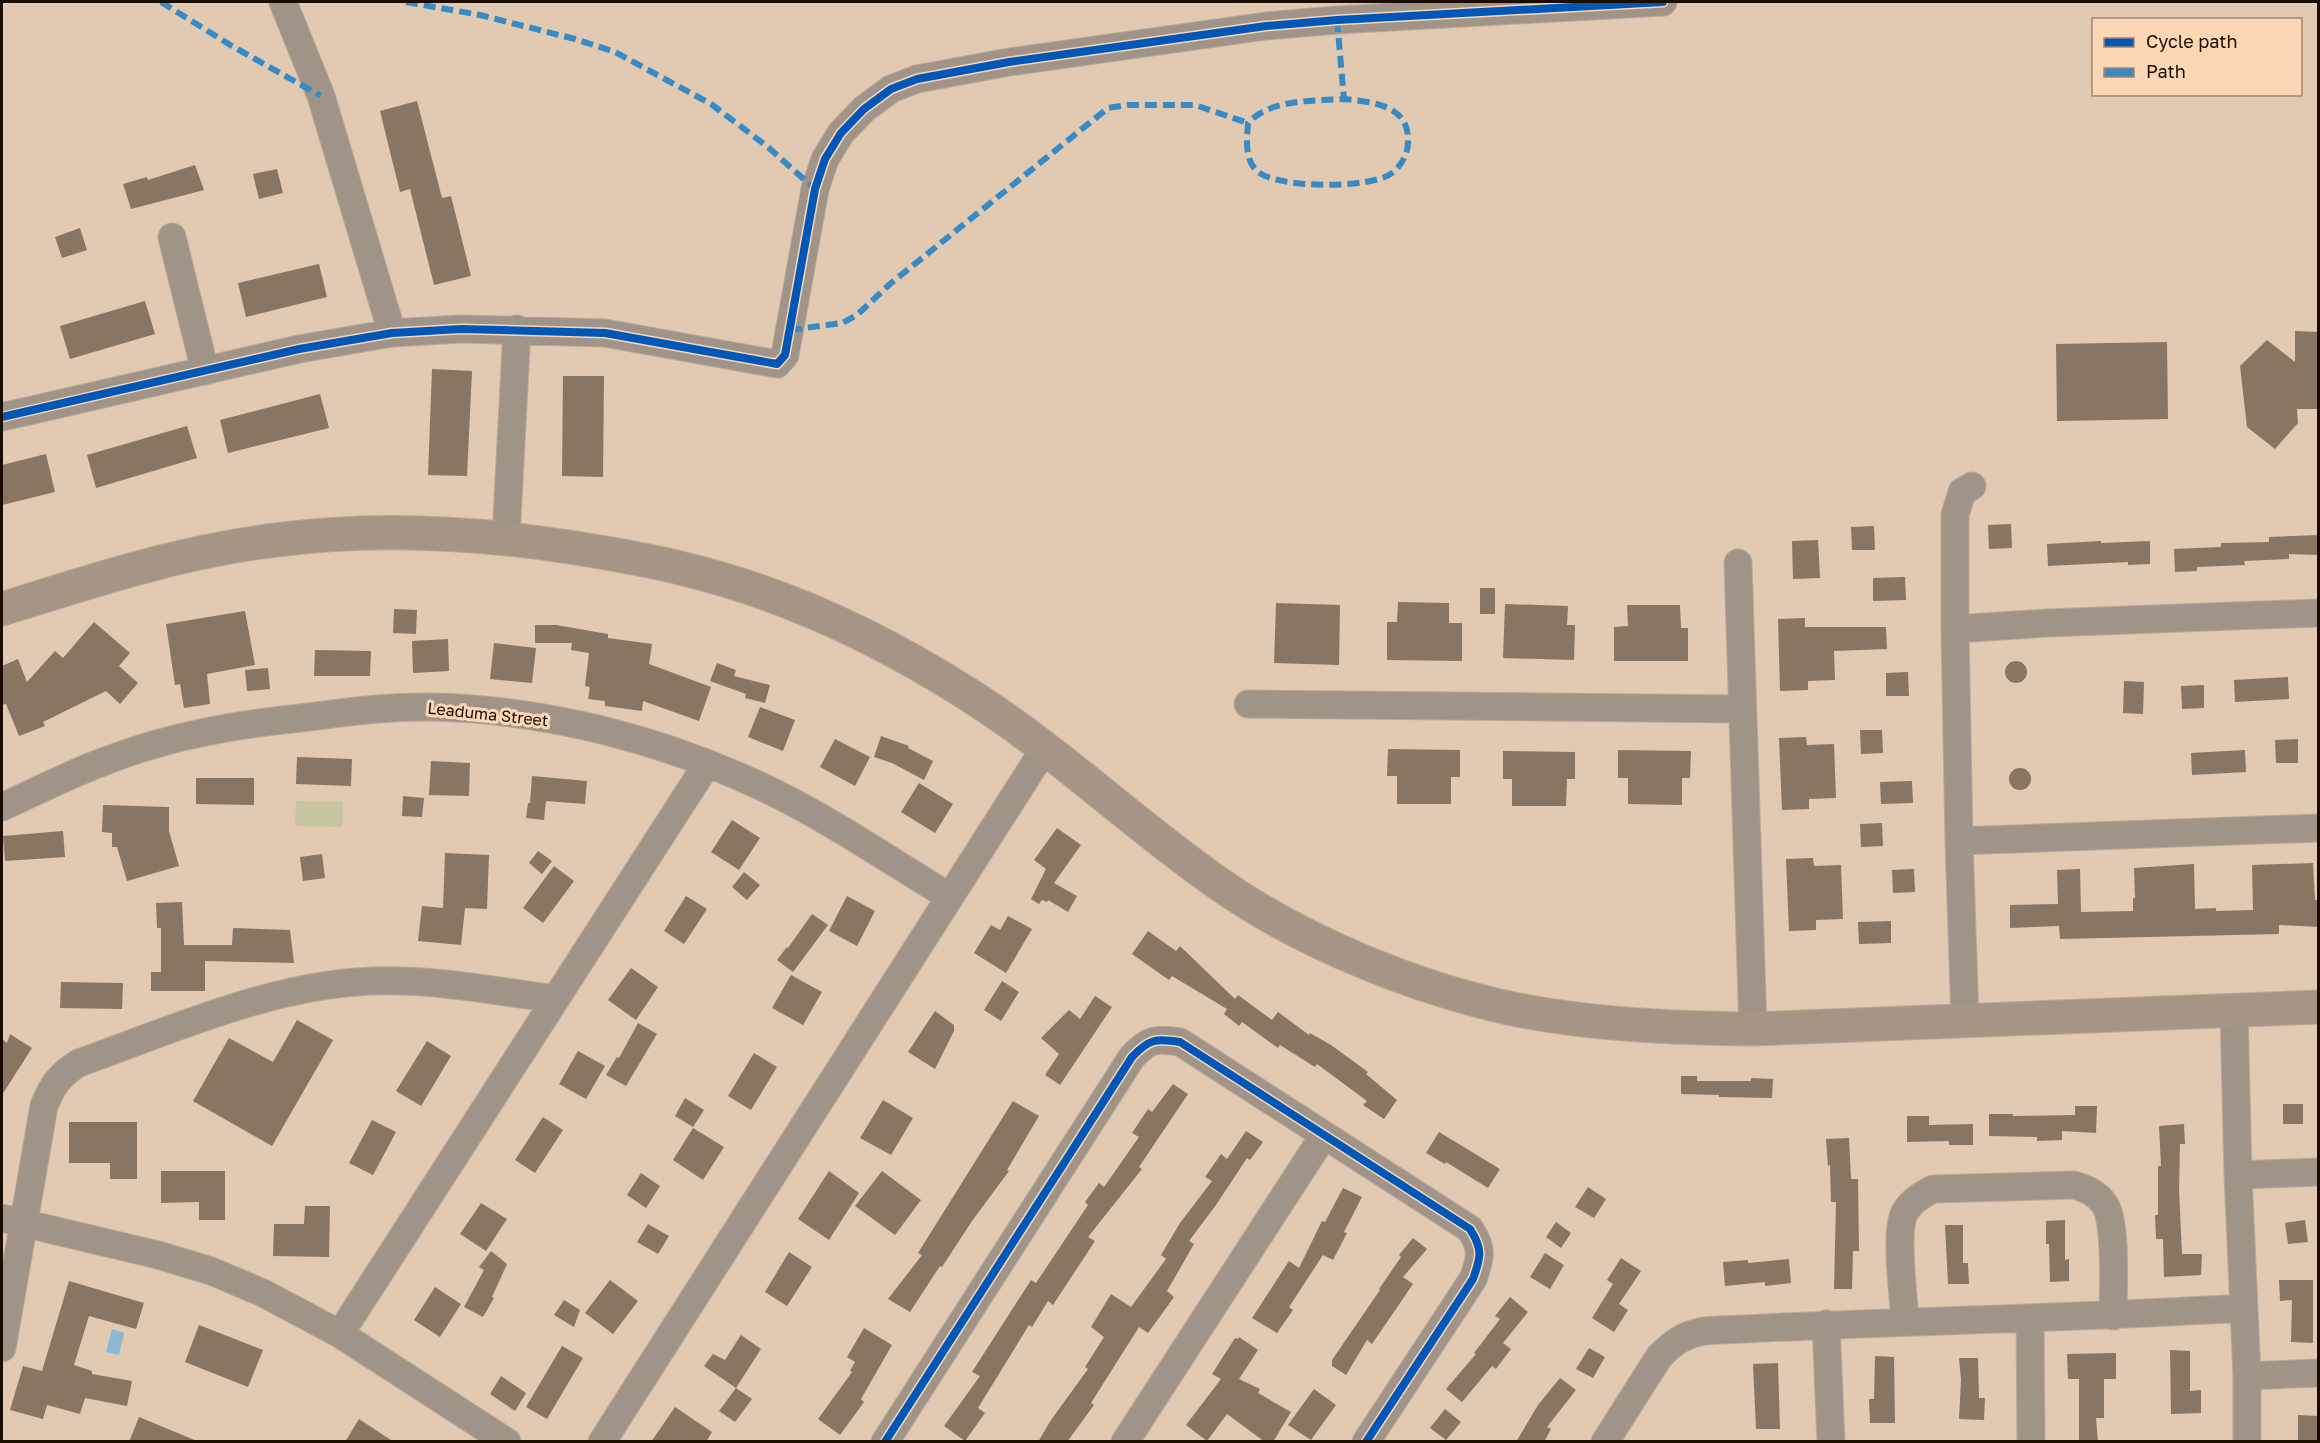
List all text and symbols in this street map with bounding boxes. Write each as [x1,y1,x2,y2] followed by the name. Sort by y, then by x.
[2092,18,2302,96] legend
[2146,30,2238,52] text: Cycle path
[2146,60,2186,82] text: Path
[427,698,549,730] street label: Leaduma Street

